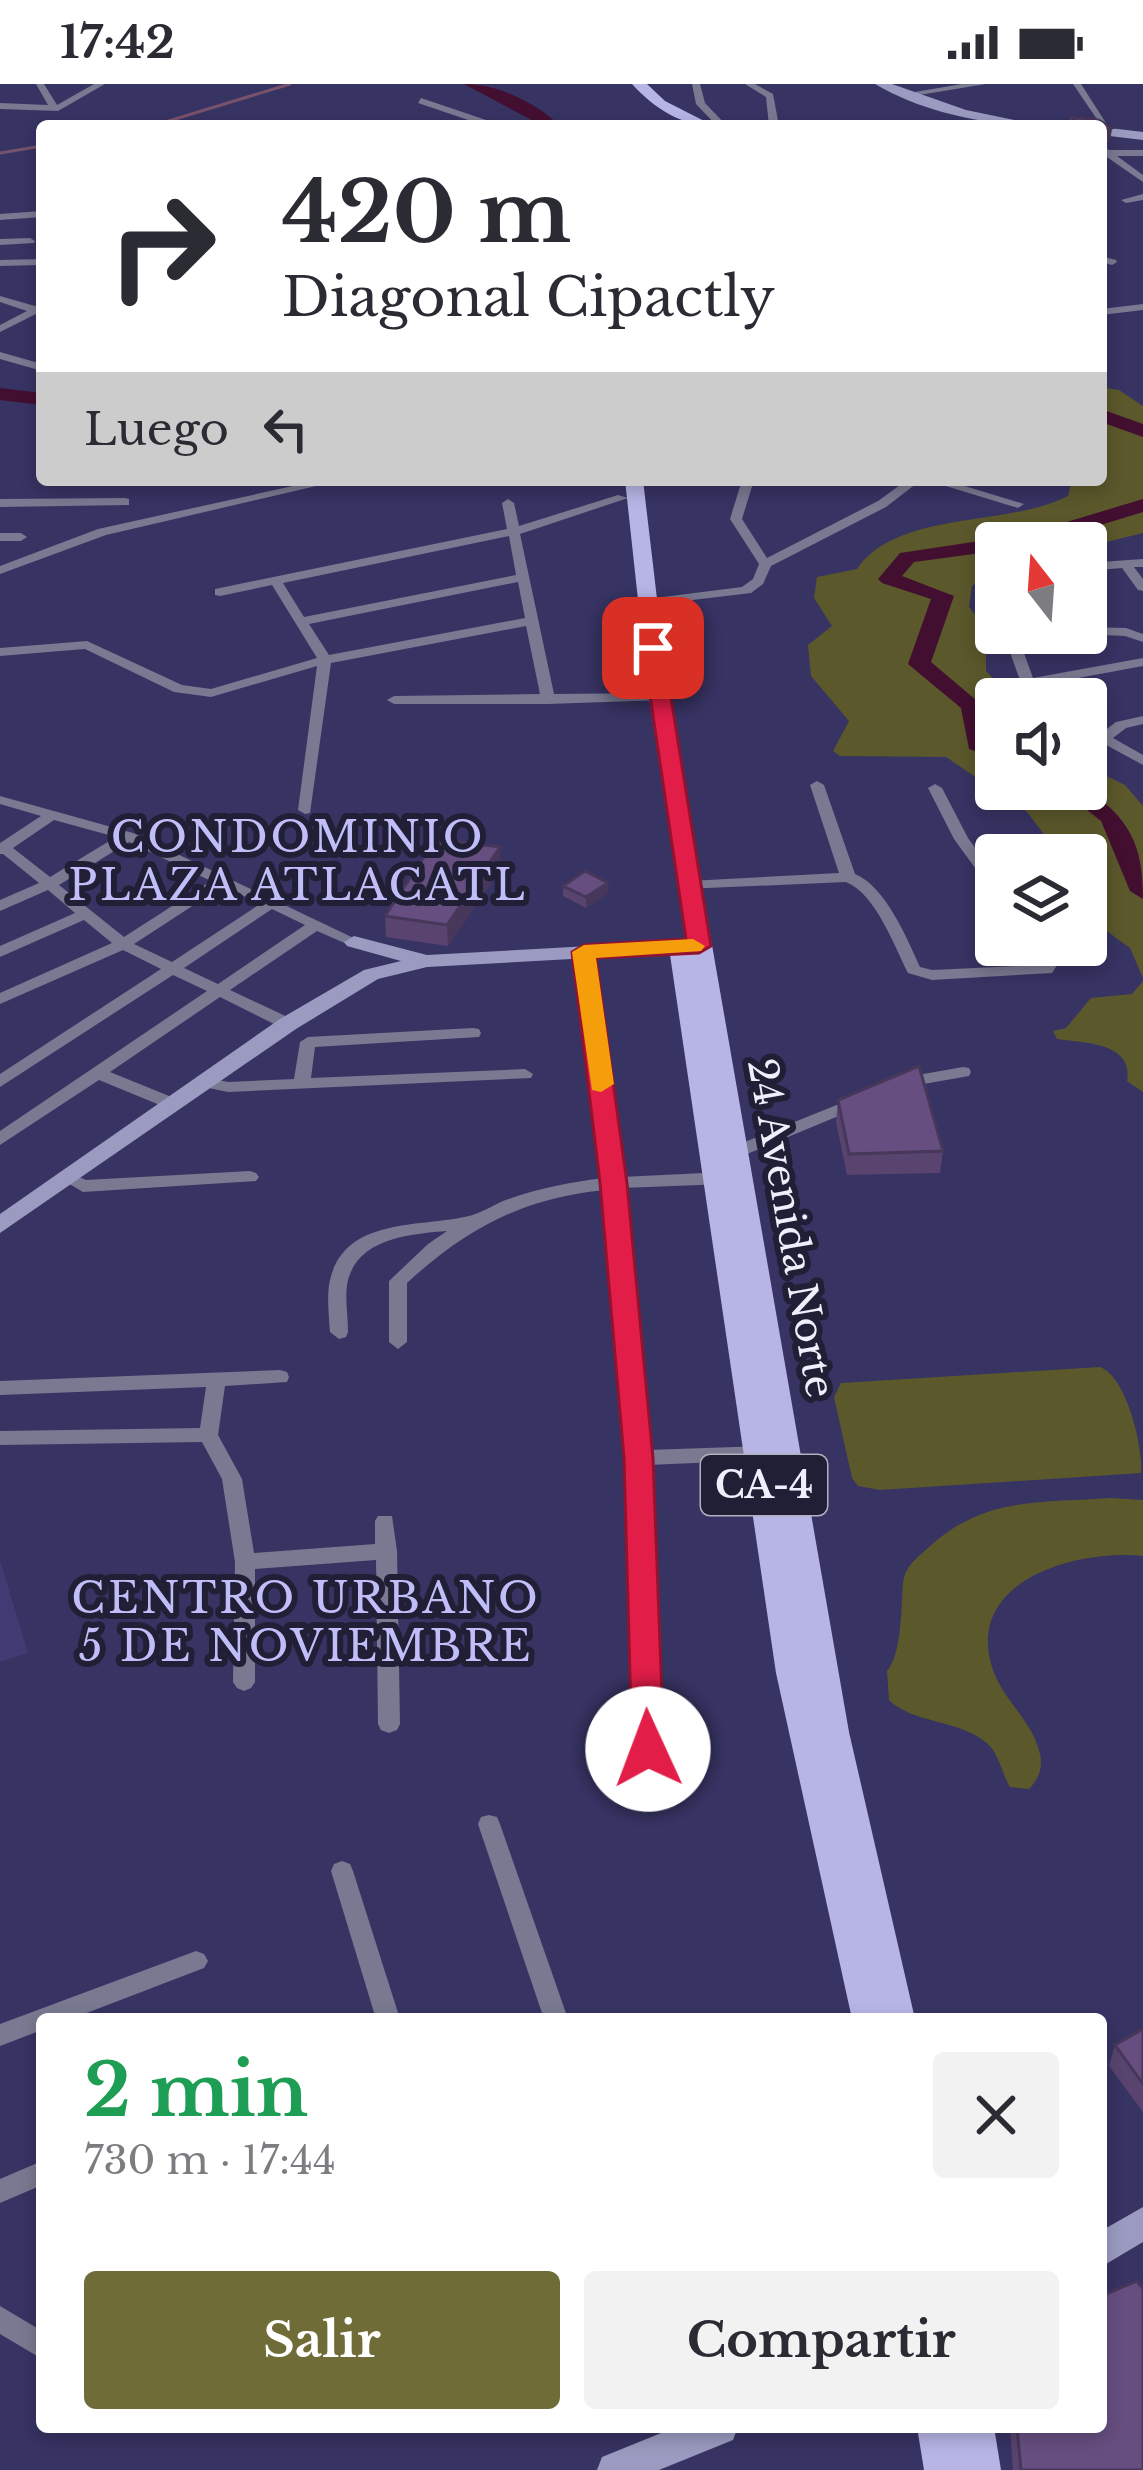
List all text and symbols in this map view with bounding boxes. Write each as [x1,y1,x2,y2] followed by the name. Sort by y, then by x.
[60,14,175,70] text: 17:42
[282,161,571,265] text: 420 m
[84,168,240,324] icon: right
[282,264,775,331] text: Diagonal Cipactly
[253,396,319,462] icon: left
[84,401,229,457] text: Luego
[975,522,1107,654] north arrow
[975,522,1107,966] map controls
[602,597,704,699] pin
[620,615,686,681] icon: arrive
[975,678,1107,810] button: sound
[68,811,528,911] district label: CONDOMINIO PLAZA ATLACATL
[975,834,1107,966] button: layers
[737,1055,845,1401] street label: 24 Avenida Norte
[701,1455,827,1515] road number: CA-4
[71,1572,541,1672] district label: CENTRO URBANO 5 DE NOVIEMBRE
[585,1686,711,1812] position arrow
[84,2046,308,2135] text: 2 min
[933,2052,1059,2178] button: close
[84,2136,336,2185] text: 730 m · 17:44
[84,2271,560,2409] button: Salir
[584,2271,1059,2409] button: Compartir

